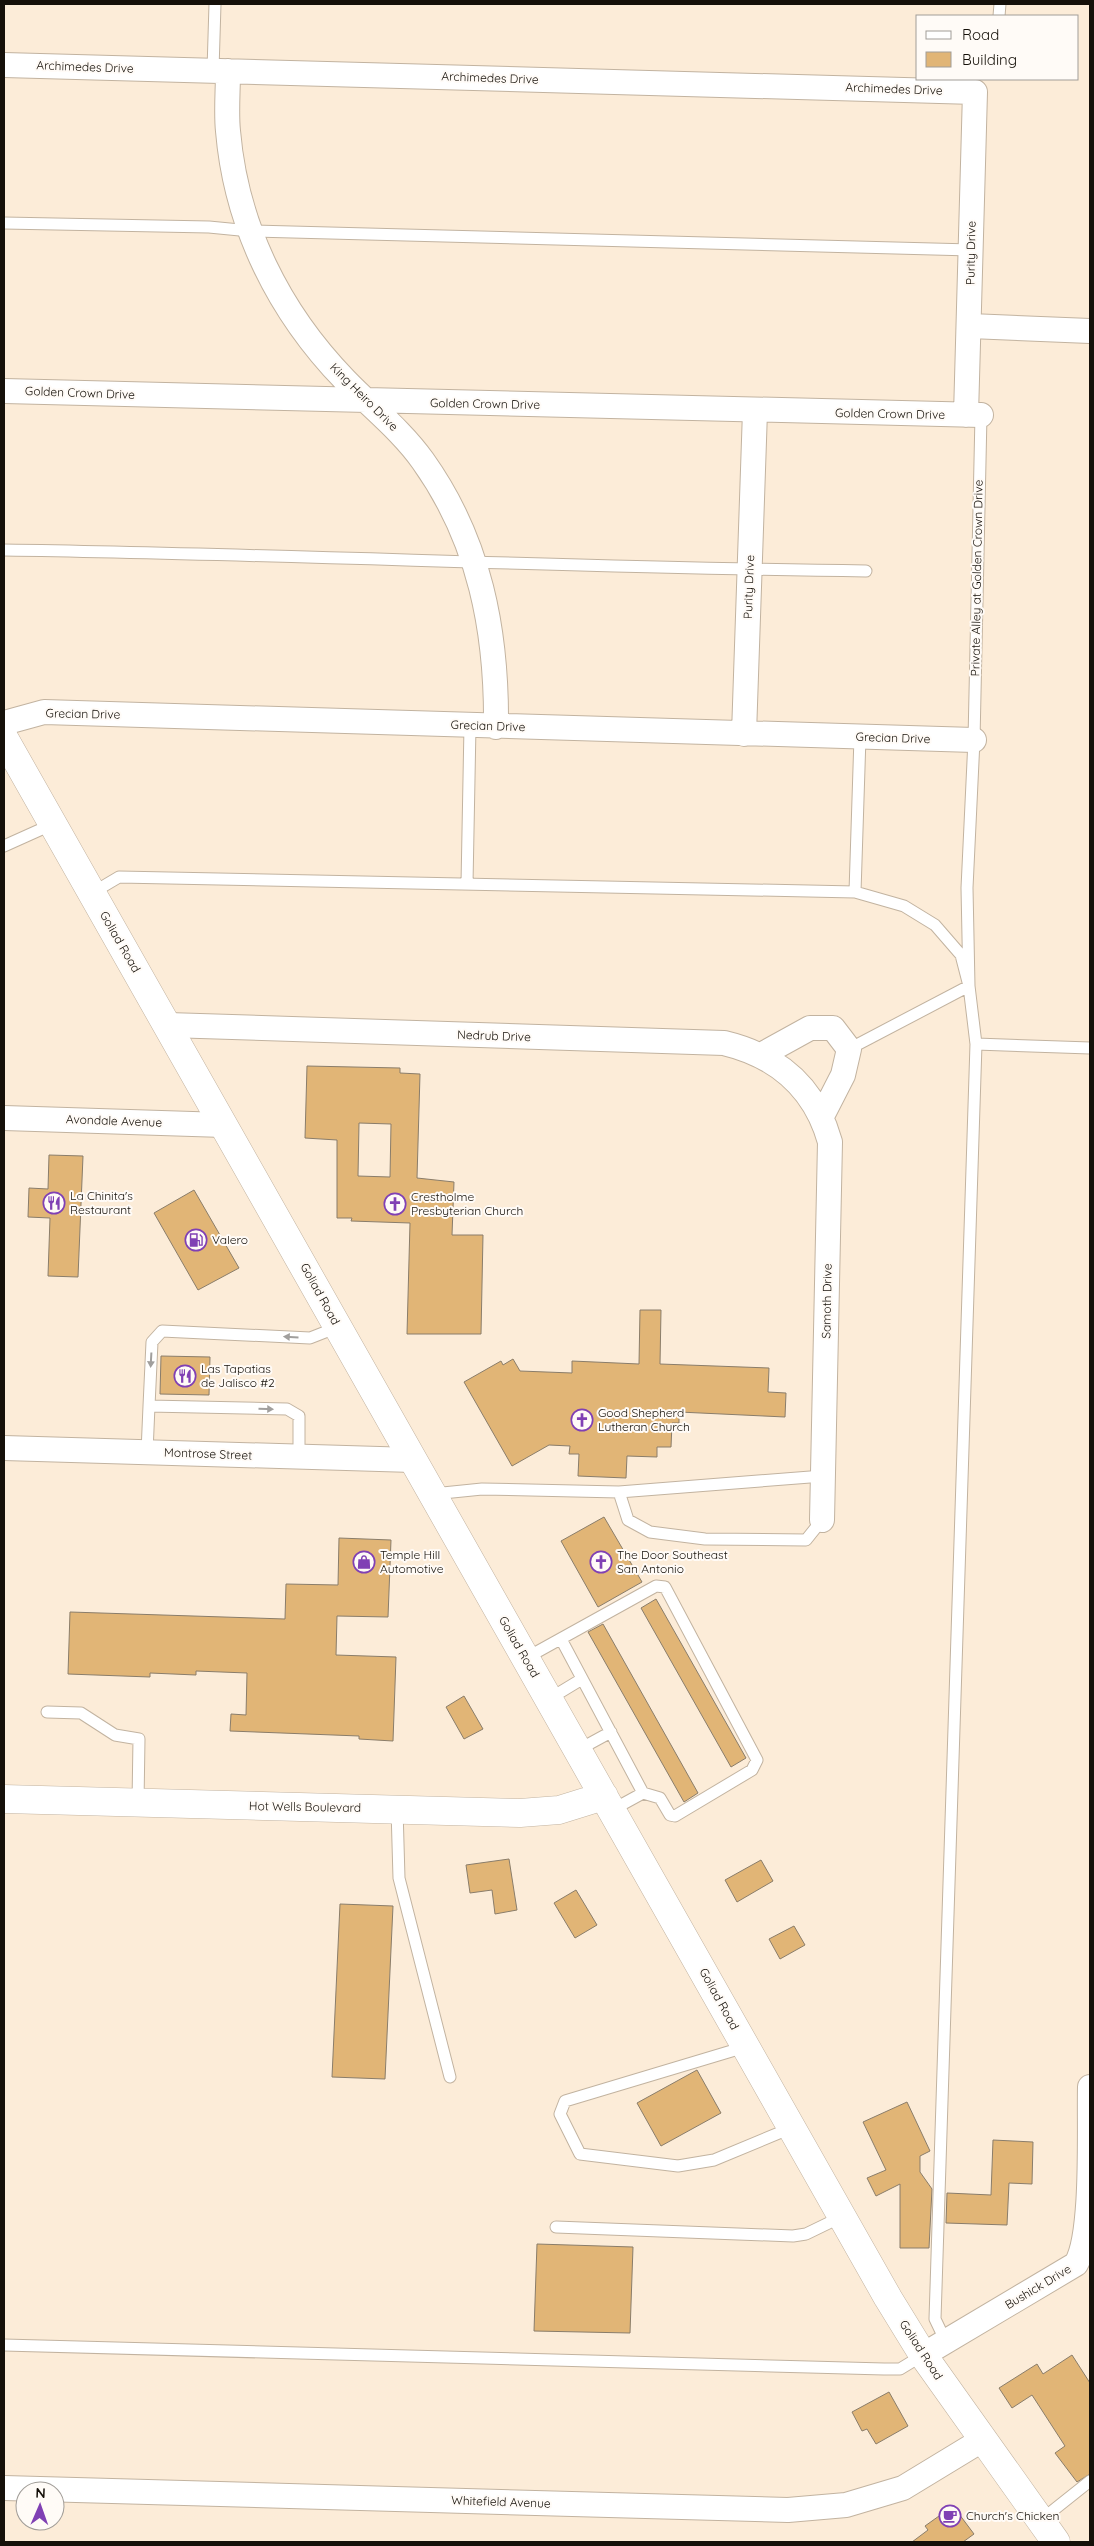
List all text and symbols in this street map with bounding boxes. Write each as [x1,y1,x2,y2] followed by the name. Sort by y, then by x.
[916,15,1079,80] legend
[962,25,999,44] text: Road
[962,50,1017,69] text: Building
[36,57,134,76] street label: Archimedes Drive
[441,68,539,87] street label: Archimedes Drive
[845,79,943,98] street label: Archimedes Drive
[962,221,979,285] street label: Purity Drive
[327,359,402,434] street label: King Heiro Drive
[25,383,135,402] street label: Golden Crown Drive
[430,395,540,412] street label: Golden Crown Drive
[835,405,945,422] street label: Golden Crown Drive
[967,479,986,676] street label: Private Alley at Golden Crown Drive
[740,554,757,619] street label: Purity Drive
[46,705,121,722] street label: Grecian Drive
[450,717,526,734] street label: Grecian Drive
[855,729,931,746] street label: Grecian Drive
[97,908,144,975] street label: Goliad Road
[457,1027,531,1044] street label: Nedrub Drive
[66,1111,163,1130] street label: Avondale Avenue
[70,1188,133,1217] place label: La Chinita's Restaurant
[411,1189,523,1218] place label: Crestholme Presbyterian Church
[42,1191,66,1215] restaurant icon: La Chinita's Restaurant
[383,1192,407,1216] church icon: Crestholme Presbyterian Church
[184,1228,208,1252] fuel station icon: Valero
[212,1232,248,1247] place label: Valero
[297,1260,344,1327] street label: Goliad Road
[818,1263,835,1339] street label: Samoth Drive
[283,1333,299,1341] one-way arrow
[147,1353,155,1369] one-way arrow
[201,1361,275,1390] place label: Las Tapatias de Jalisco #2
[173,1364,197,1388] restaurant icon: Las Tapatias de Jalisco #2
[258,1405,274,1413] one-way arrow
[598,1405,690,1434] place label: Good Shepherd Lutheran Church
[570,1408,594,1432] church icon: Good Shepherd Lutheran Church
[164,1444,252,1463] street label: Montrose Street
[380,1547,444,1576] place label: Temple Hill Automotive
[617,1547,728,1576] place label: The Door Southeast San Antonio
[352,1550,376,1574] shop icon: Temple Hill Automotive
[589,1550,613,1574] church icon: The Door Southeast San Antonio
[496,1613,543,1680] street label: Goliad Road
[249,1798,361,1815] street label: Hot Wells Boulevard
[696,1965,743,2032] street label: Goliad Road
[1002,2261,1074,2312] street label: Bushick Drive
[896,2317,946,2383] street label: Goliad Road
[15,2481,65,2531] north arrow
[35,2484,46,2502] text: N
[451,2492,551,2511] street label: Whitefield Avenue
[938,2504,962,2528] cafe icon: Church's Chicken
[966,2508,1059,2523] place label: Church's Chicken

